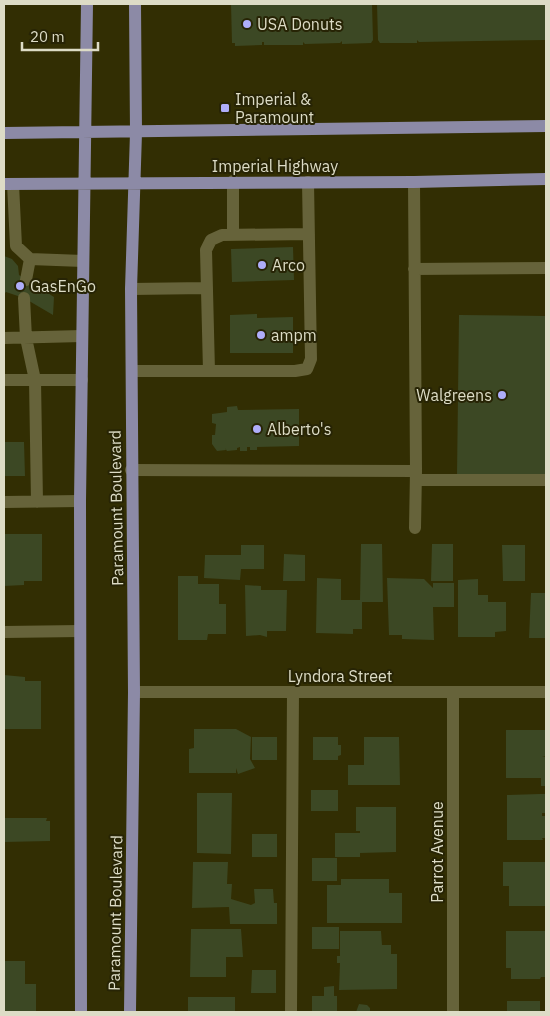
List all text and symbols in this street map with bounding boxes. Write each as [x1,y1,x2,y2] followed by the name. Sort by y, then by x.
[257,14,342,34] place label: USA Donuts
[241,18,253,30] marker: USA Donuts
[22,20,99,52] scale bar
[30,27,65,46] text: 20 m
[235,89,314,127] place label: Imperial & Paramount
[219,102,231,114] marker: Imperial & Paramount
[212,156,338,176] street label: Imperial Highway
[272,255,305,275] place label: Arco
[256,259,268,271] marker: Arco
[30,276,96,296] place label: GasEnGo
[14,280,26,292] marker: GasEnGo
[271,325,317,345] place label: ampm
[255,329,267,341] marker: ampm
[416,385,492,405] place label: Walgreens
[496,389,508,401] marker: Walgreens
[267,419,331,439] place label: Alberto's
[251,423,263,435] marker: Alberto's
[105,430,127,586] street label: Paramount Boulevard
[288,666,392,686] street label: Lyndora Street
[427,801,447,903] street label: Parrot Avenue
[104,835,126,991] street label: Paramount Boulevard

